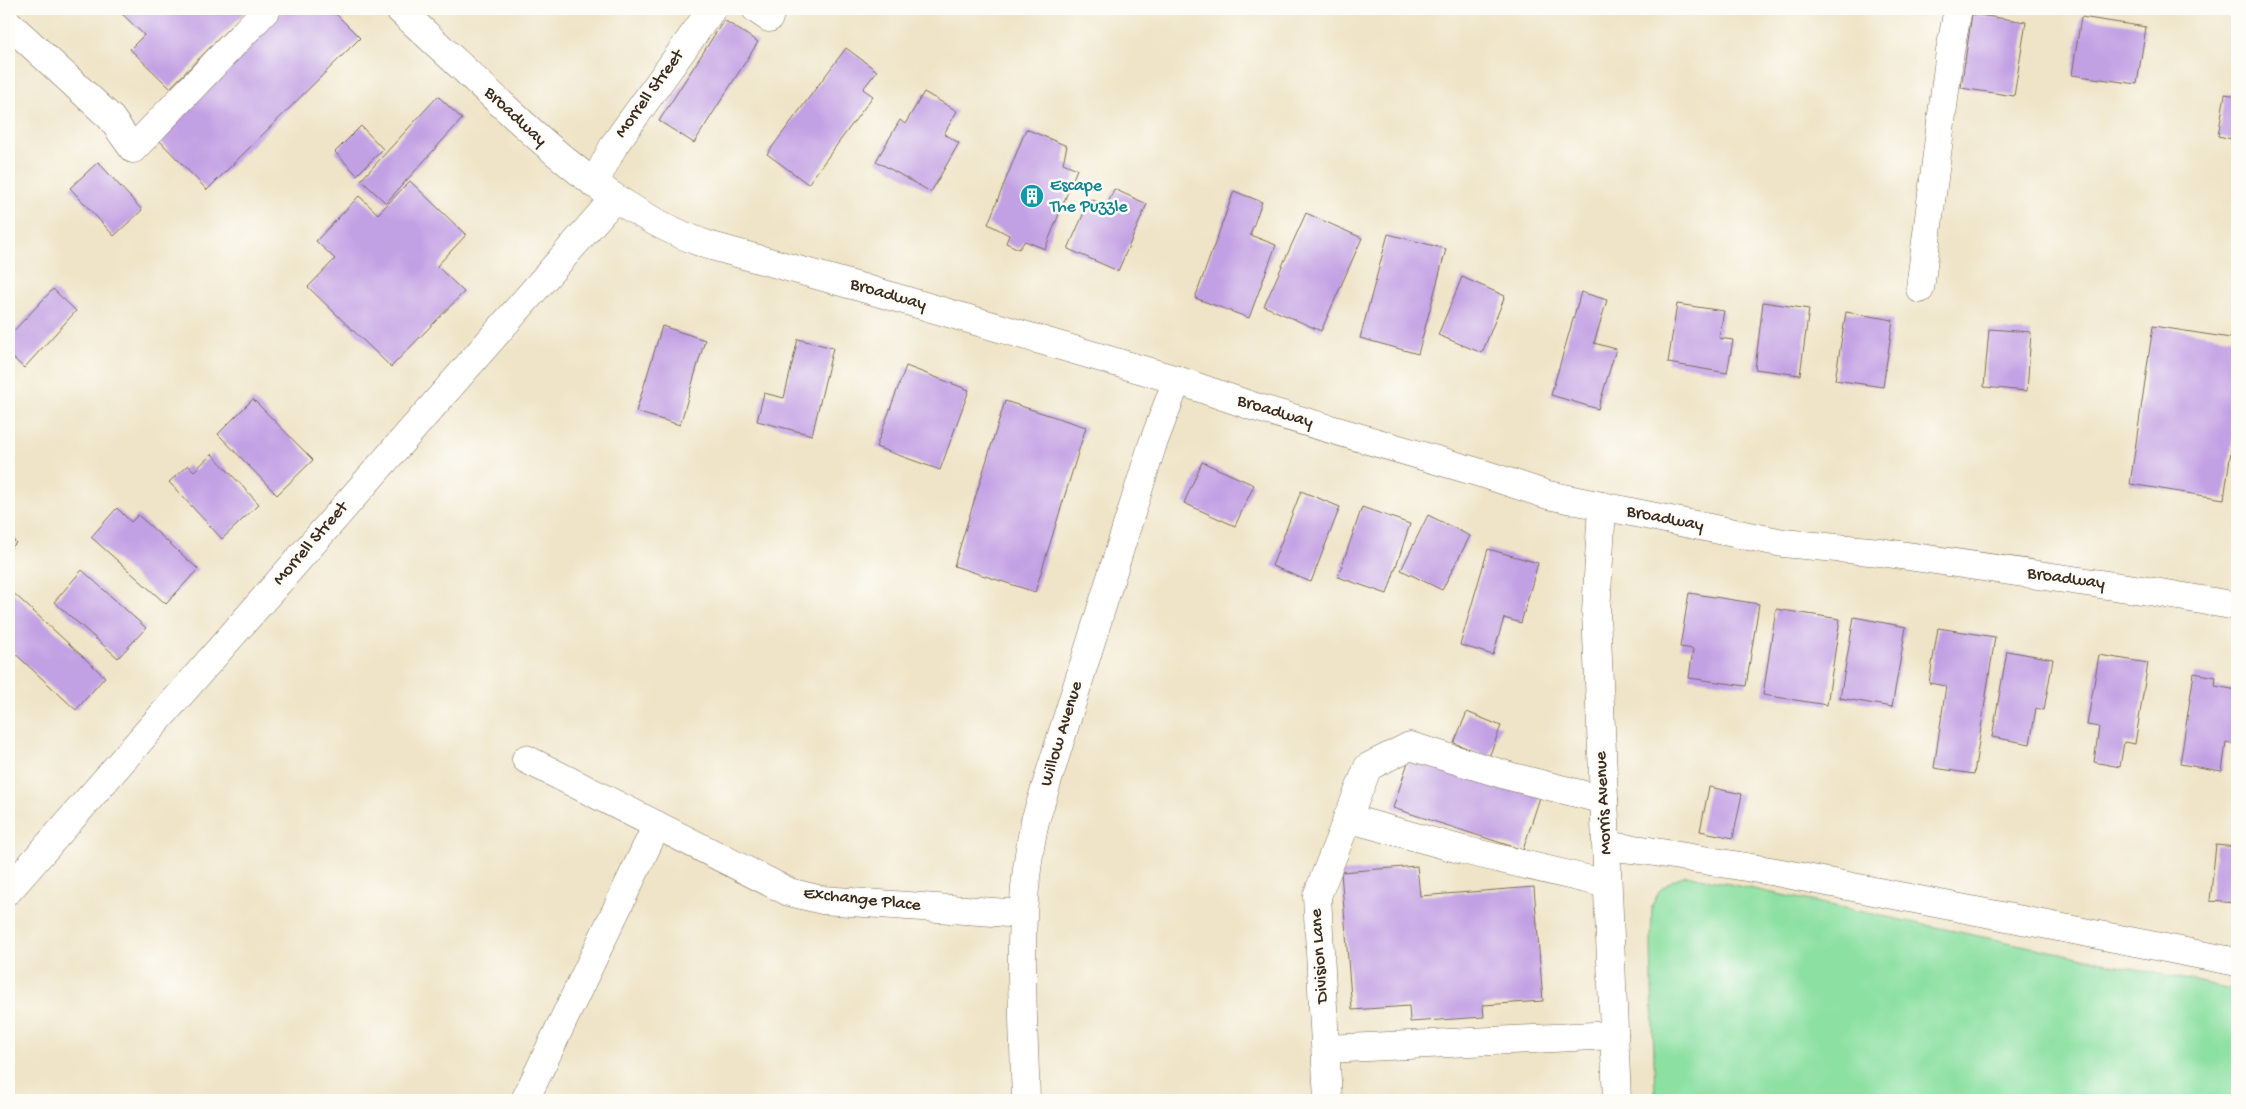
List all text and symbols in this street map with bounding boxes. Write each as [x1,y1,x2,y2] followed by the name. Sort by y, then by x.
[611,44,690,142] street label: Morrell Street
[478,82,551,151] street label: Broadway
[1049,176,1128,218] place label: Escape The Puzzle
[1019,183,1045,209] building icon: Escape The Puzzle
[847,274,929,316] street label: Broadway
[1234,390,1316,434] street label: Broadway
[269,497,354,590] street label: Morrell Street
[1624,501,1706,537] street label: Broadway
[2025,563,2106,595] street label: Broadway
[1036,678,1088,789] street label: Willow Avenue
[1591,750,1617,855] street label: Morris Avenue
[802,883,923,917] street label: Exchange Place
[1306,907,1334,1005] street label: Division Lane

